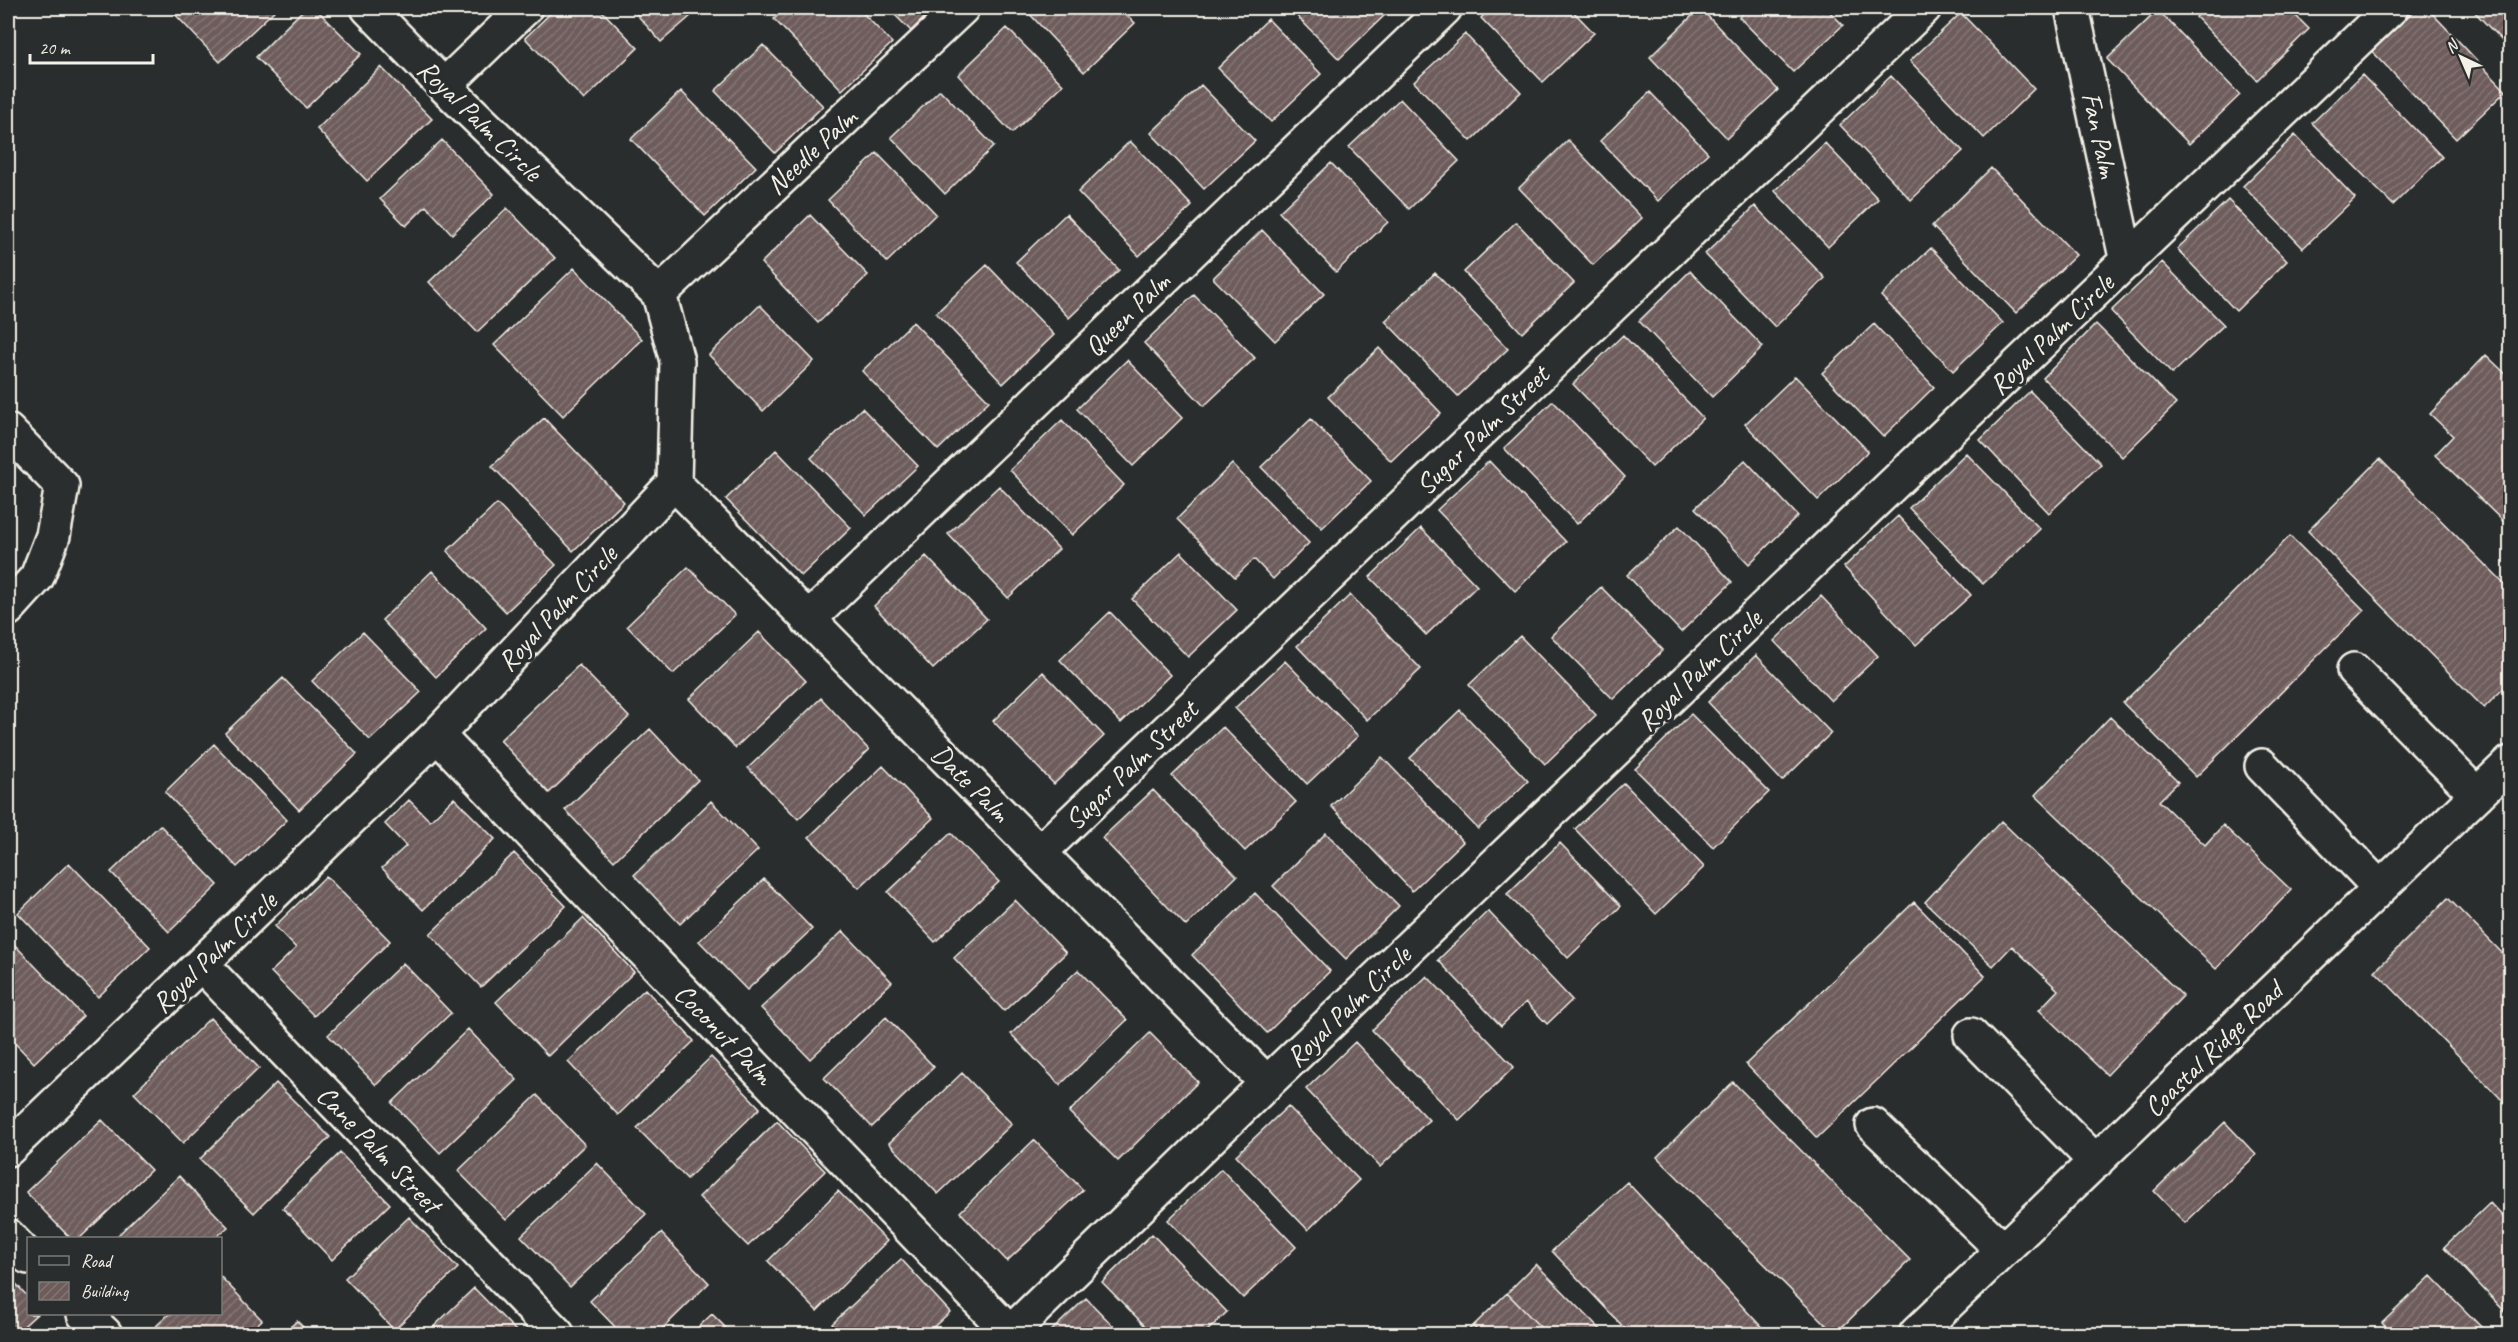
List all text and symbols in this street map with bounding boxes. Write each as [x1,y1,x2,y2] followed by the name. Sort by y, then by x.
[30,27,153,65] scale bar
[2431,27,2491,87] north arrow
[2441,34,2464,58] text: N
[39,37,72,59] text: 20 m
[410,52,551,190] street label: Royal Palm Circle
[2074,89,2126,182] street label: Fan Palm
[758,99,865,202] street label: Needle Palm
[1076,263,1178,364] street label: Queen Palm
[1981,264,2122,402] street label: Royal Palm Circle
[1408,356,1558,502] street label: Sugar Palm Street
[490,536,626,679] street label: Royal Palm Circle
[1629,600,1770,738] street label: Royal Palm Circle
[1057,691,1207,837] street label: Sugar Palm Street
[924,736,1019,831] street label: Date Palm
[144,882,285,1020] street label: Royal Palm Circle
[1278,936,1419,1074] street label: Royal Palm Circle
[2136,971,2293,1124] street label: Coastal Ridge Road
[667,976,782,1094] street label: Coconut Palm
[309,1078,451,1223] street label: Cane Palm Street
[27,1237,222,1315] legend
[81,1250,114,1272] text: Road
[81,1280,130,1302] text: Building

